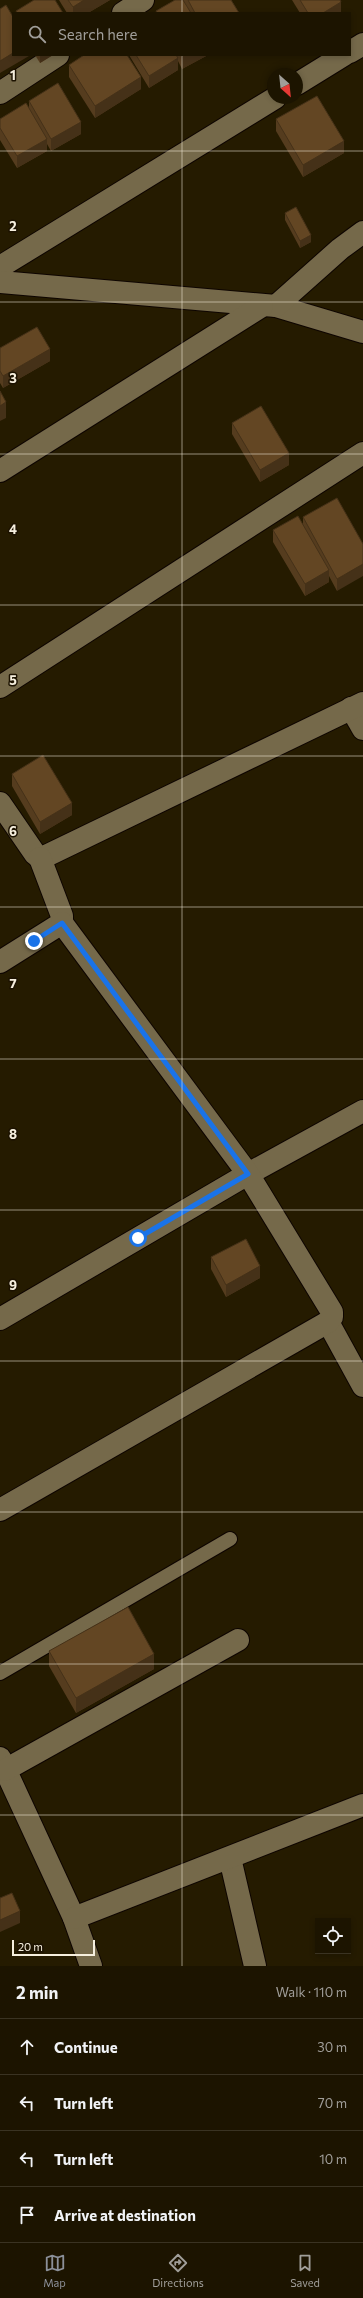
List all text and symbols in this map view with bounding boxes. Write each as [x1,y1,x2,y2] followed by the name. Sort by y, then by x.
[12,12,351,56] search box
[26,23,48,45] icon: search
[58,25,137,43] text: Search here
[10,67,16,83] text: 1
[267,68,303,104] north arrow
[9,218,17,234] text: 2
[9,370,17,386] text: 3
[9,521,17,537] text: 4
[9,672,17,688] text: 5
[9,823,17,839] text: 6
[25,932,43,950] route end
[9,975,17,991] text: 7
[9,1126,17,1142] text: 8
[129,1229,147,1247] route start
[9,1277,17,1293] text: 9
[315,1918,351,1954] map controls
[315,1918,351,1954] button: locate
[12,1938,95,1957] scale bar
[18,1940,43,1953] text: 20 m
[16,1982,58,2003] text: 2 min
[276,1984,347,2000] text: Walk · 110 m
[16,2036,38,2058] icon: ahead
[54,2038,118,2056] text: Continue
[317,2039,347,2055] text: 30 m
[16,2092,38,2114] icon: left
[54,2094,113,2112] text: Turn left
[318,2095,347,2111] text: 70 m
[16,2148,38,2170] icon: left
[54,2150,113,2168] text: Turn left
[319,2151,347,2167] text: 10 m
[16,2204,38,2226] icon: arrive
[54,2206,196,2224] text: Arrive at destination
[43,2252,66,2289] tab: Map
[152,2252,204,2289] tab: Directions
[290,2252,320,2289] tab: Saved

